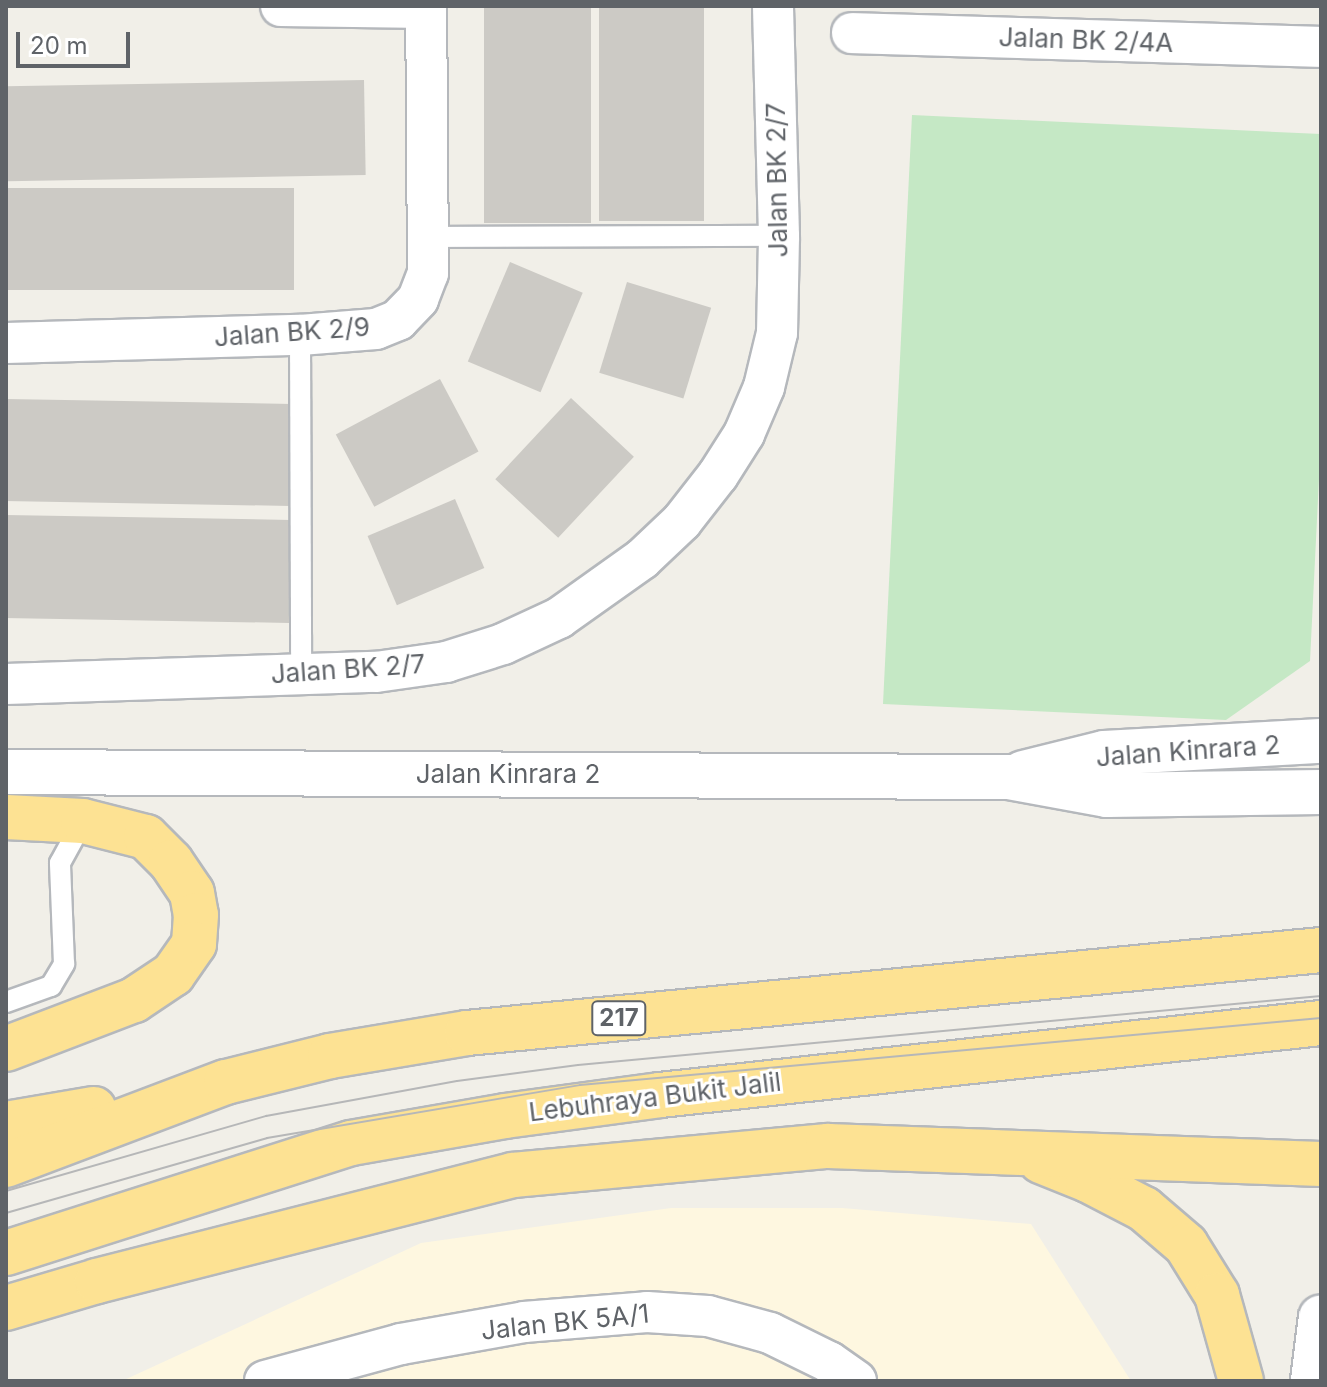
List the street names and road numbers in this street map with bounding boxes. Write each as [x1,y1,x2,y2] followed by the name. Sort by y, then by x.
[998,21,1174,59] street label: Jalan BK 2/4A
[760,102,794,258] street label: Jalan BK 2/7
[213,311,371,353] street label: Jalan BK 2/9
[270,648,426,690] street label: Jalan BK 2/7
[1095,729,1281,773] street label: Jalan Kinrara 2
[416,758,600,790] street label: Jalan Kinrara 2
[591,998,647,1038] road number: 217
[527,1066,783,1128] street label: Lebuhraya Bukit Jalil
[479,1298,651,1346] street label: Jalan BK 5A/1

